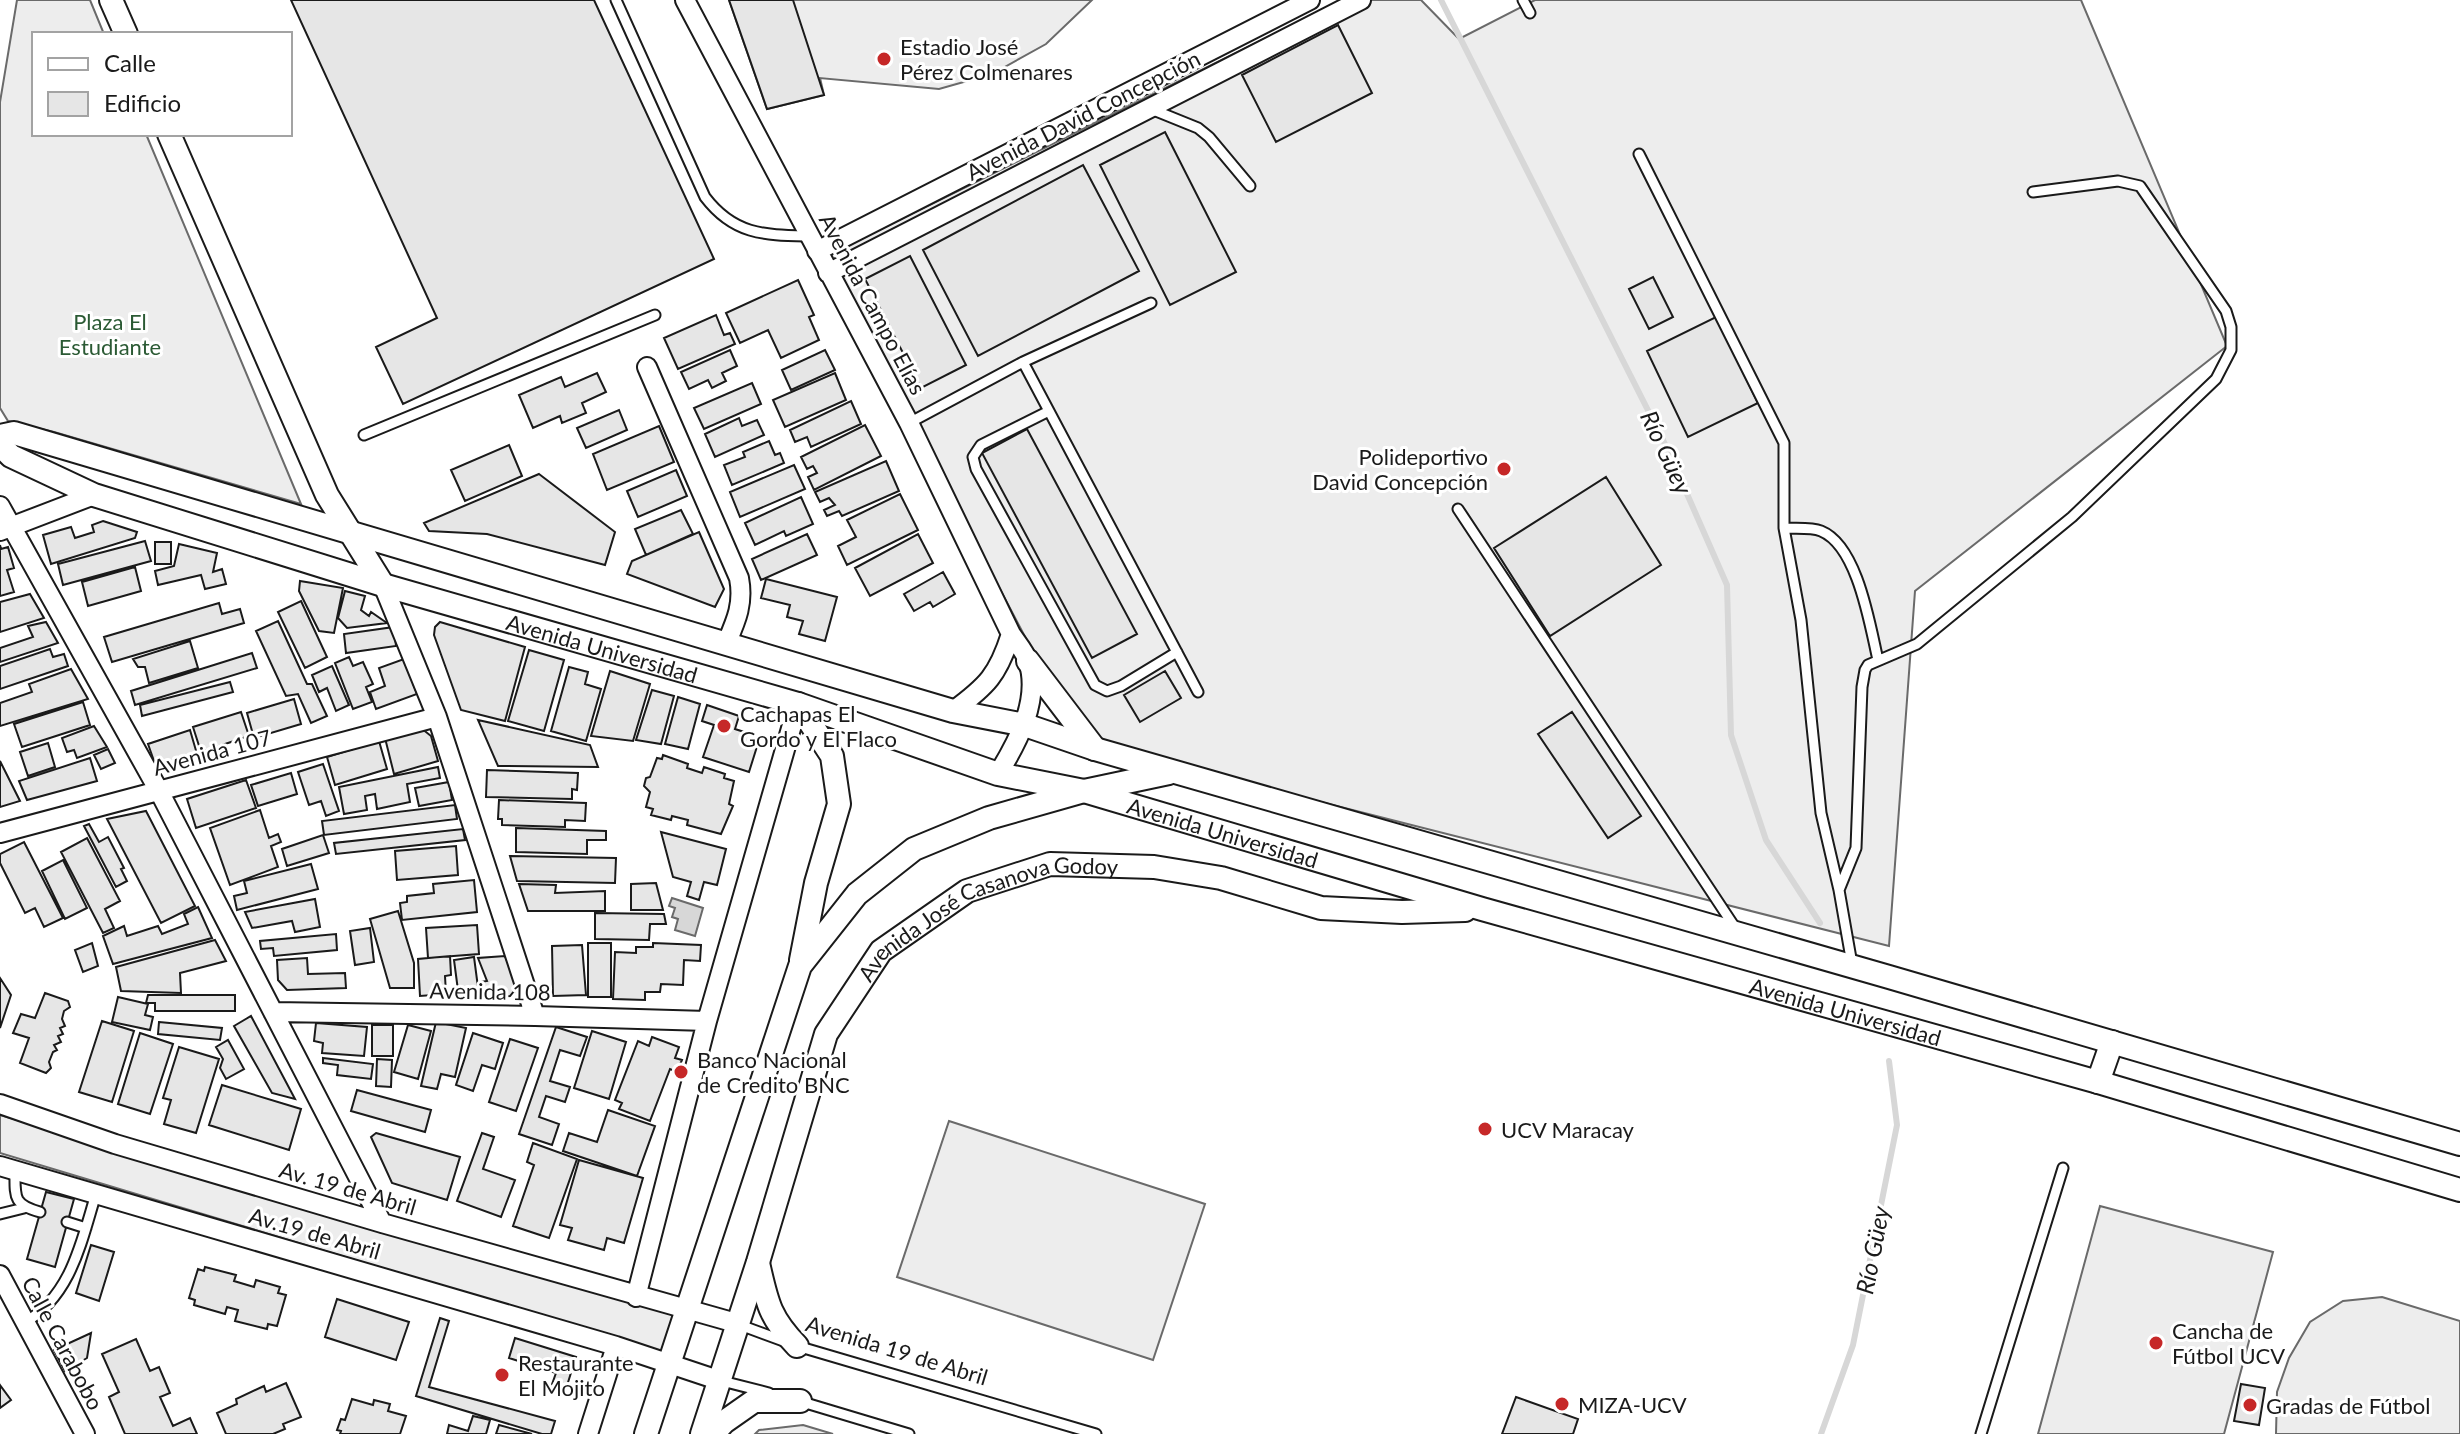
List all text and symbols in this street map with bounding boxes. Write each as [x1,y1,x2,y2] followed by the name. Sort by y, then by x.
[32,32,292,136] legend
[900,33,1073,85] place label: Estadio José Pérez Colmenares
[962,44,1204,186] street label: Avenida David Concepción
[104,48,156,77] text: Calle
[875,50,893,68] marker: Estadio José Pérez Colmenares
[104,88,181,117] text: Edificio
[814,209,932,399] street label: Avenida Campo Elías
[59,308,161,360] park label: Plaza El Estudiante
[1635,406,1699,499] water label: Río Güey
[1312,443,1488,495] place label: Polideportivo David Concepción
[1495,460,1513,478] marker: Polideportivo David Concepción
[504,608,701,688] street label: Avenida Universidad
[740,700,897,752] place label: Cachapas El Gordo y El Flaco
[715,717,733,735] marker: Cachapas El Gordo y El Flaco
[150,723,274,781] street label: Avenida 107
[1124,791,1321,873] street label: Avenida Universidad
[852,850,1119,986] street label: Avenida José Casanova Godoy
[1747,971,1944,1051] street label: Avenida Universidad
[429,976,551,1006] street label: Avenida 108
[697,1046,850,1098] place label: Banco Nacional de Credito BNC
[672,1063,690,1081] marker: Banco Nacional de Credito BNC
[1501,1116,1635,1143] place label: UCV Maracay
[1476,1120,1494,1138] marker: UCV Maracay
[276,1156,420,1220] street label: Av. 19 de Abril
[246,1201,384,1265] street label: Av.19 de Abril
[1849,1203,1895,1296] water label: Río Güey
[17,1272,109,1414] street label: Calle Carabobo
[803,1309,991,1391] street label: Avenida 19 de Abril
[2172,1317,2285,1369] place label: Cancha de Fútbol UCV
[2147,1334,2165,1352] marker: Cancha de Fútbol UCV
[518,1349,634,1401] place label: Restaurante El Mojito
[493,1366,511,1384] marker: Restaurante El Mojito
[1578,1391,1687,1418] place label: MIZA-UCV
[2266,1392,2430,1419] place label: Gradas de Fútbol
[1553,1395,1571,1413] marker: MIZA-UCV
[2241,1396,2259,1414] marker: Gradas de Fútbol

